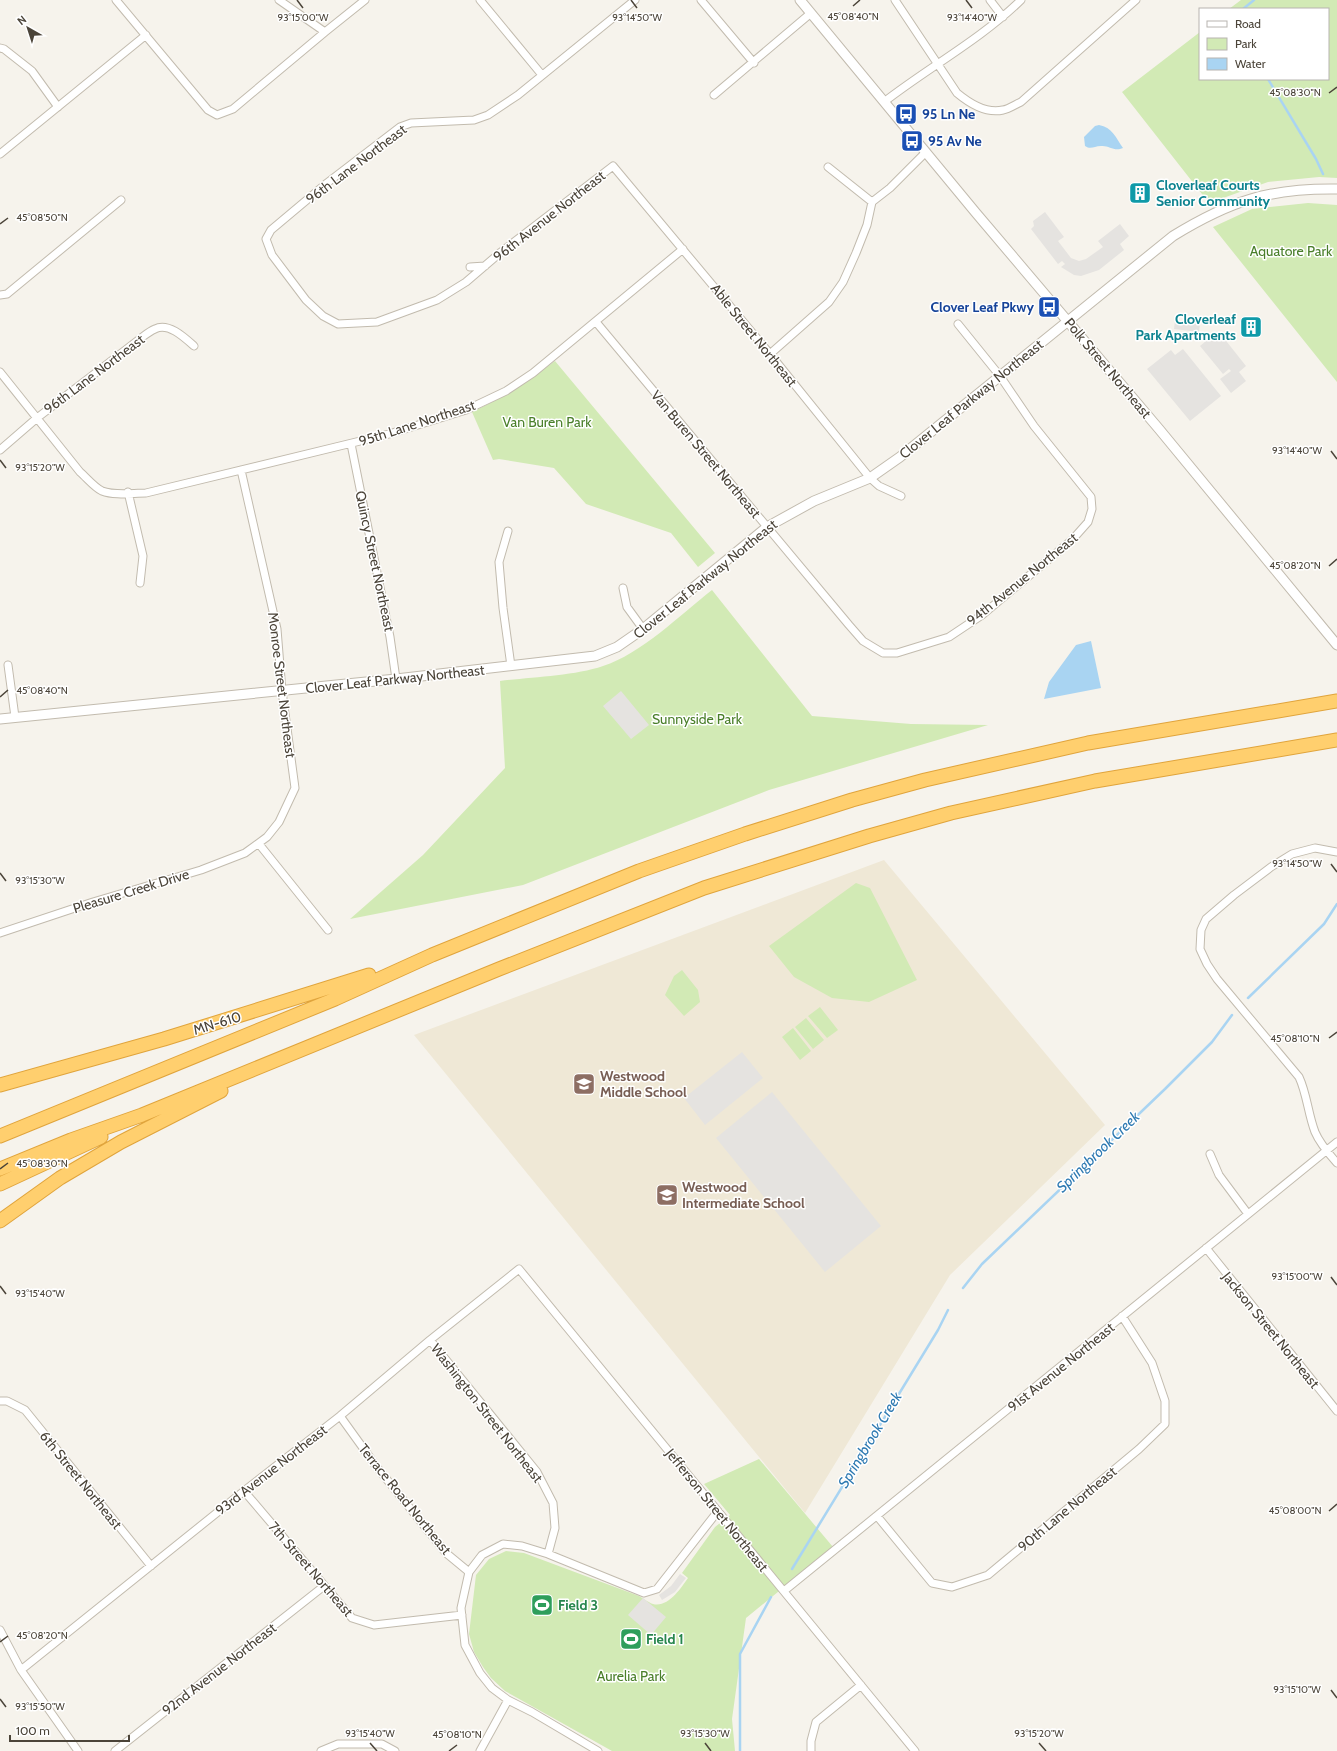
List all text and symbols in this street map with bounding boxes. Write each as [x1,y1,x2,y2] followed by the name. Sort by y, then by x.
[8,8,48,48] north arrow
[1199,8,1329,80] legend
[827,10,879,23] text: 45°08'40"N
[277,11,329,24] text: 93°15'00"W
[612,11,662,24] text: 93°14'50"W
[947,11,997,24] text: 93°14'40"W
[14,12,29,28] text: N
[1235,16,1261,31] text: Road
[1235,36,1257,51] text: Park
[1235,56,1266,71] text: Water
[1269,86,1321,99] text: 45°08'30"N
[893,101,919,127] bus stop icon: 95 Ln Ne
[922,105,975,123] place label: 95 Ln Ne
[302,120,410,208] street label: 96th Lane Northeast
[899,128,925,154] bus stop icon: 95 Av Ne
[928,132,982,150] place label: 95 Av Ne
[489,166,609,265] street label: 96th Avenue Northeast
[1156,176,1270,210] place label: Cloverleaf Courts Senior Community
[1127,180,1153,206] building icon: Cloverleaf Courts Senior Community
[16,211,68,224] text: 45°08'50"N
[1250,242,1333,260] park label: Aquatore Park
[707,280,801,390] street label: Able Street Northeast
[1036,294,1062,320] bus stop icon: Clover Leaf Pkwy
[931,298,1034,316] place label: Clover Leaf Pkwy
[1135,310,1236,344] place label: Cloverleaf Park Apartments
[1061,314,1156,422] street label: Polk Street Northeast
[1238,314,1264,340] building icon: Cloverleaf Park Apartments
[40,330,148,418] street label: 96th Lane Northeast
[895,335,1047,463] street label: Clover Leaf Parkway Northeast
[647,386,765,522] street label: Van Buren Street Northeast
[357,396,478,450] street label: 95th Lane Northeast
[503,413,592,431] park label: Van Buren Park
[1272,444,1322,457] text: 93°14'40"W
[15,461,65,474] text: 93°15'20"W
[351,489,399,633] street label: Quincy Street Northeast
[629,515,781,643] street label: Clover Leaf Parkway Northeast
[963,529,1081,629] street label: 94th Avenue Northeast
[1269,559,1321,572] text: 45°08'20"N
[264,611,300,759] street label: Monroe Street Northeast
[305,661,486,697] street label: Clover Leaf Parkway Northeast
[16,684,68,697] text: 45°08'40"N
[652,710,743,728] park label: Sunnyside Park
[1272,857,1322,870] text: 93°14'50"W
[71,865,191,917] street label: Pleasure Creek Drive
[15,874,65,887] text: 93°15'30"W
[191,1007,243,1039] street label: MN-610
[1270,1032,1320,1045] text: 45°08'10"N
[600,1067,687,1101] place label: Westwood Middle School
[571,1071,597,1097] school or university icon: Westwood Middle School
[1053,1107,1144,1196] water label: Springbrook Creek
[16,1157,68,1170] text: 45°08'30"N
[682,1178,805,1212] place label: Westwood Intermediate School
[654,1182,680,1208] school or university icon: Westwood Intermediate School
[1218,1267,1324,1392] street label: Jackson Street Northeast
[1271,1270,1323,1283] text: 93°15'00"W
[15,1287,65,1300] text: 93°15'40"W
[1004,1318,1118,1416] street label: 91st Avenue Northeast
[427,1340,547,1486] street label: Washington Street Northeast
[834,1388,906,1491] water label: Springbrook Creek
[212,1421,331,1519] street label: 93rd Avenue Northeast
[36,1427,126,1533] street label: 6th Street Northeast
[355,1440,455,1558] street label: Terrace Road Northeast
[661,1444,772,1575] street label: Jefferson Street Northeast
[1014,1462,1120,1556] street label: 90th Lane Northeast
[1268,1504,1322,1517] text: 45°08'00"N
[265,1518,357,1620] street label: 7th Street Northeast
[529,1592,555,1618] sports icon: Field 3
[558,1596,598,1614] place label: Field 3
[158,1619,280,1719] street label: 92nd Avenue Northeast
[618,1626,644,1652] sports icon: Field 1
[16,1629,68,1642] text: 45°08'20"N
[646,1630,684,1648] place label: Field 1
[597,1667,666,1685] park label: Aurelia Park
[1273,1683,1321,1696] text: 93°15'10"W
[15,1700,65,1713] text: 93°15'50"W
[10,1717,129,1743] scale bar
[16,1723,50,1738] text: 100 m
[345,1727,395,1740] text: 93°15'40"W
[680,1727,730,1740] text: 93°15'30"W
[1014,1727,1064,1740] text: 93°15'20"W
[432,1728,482,1741] text: 45°08'10"N

